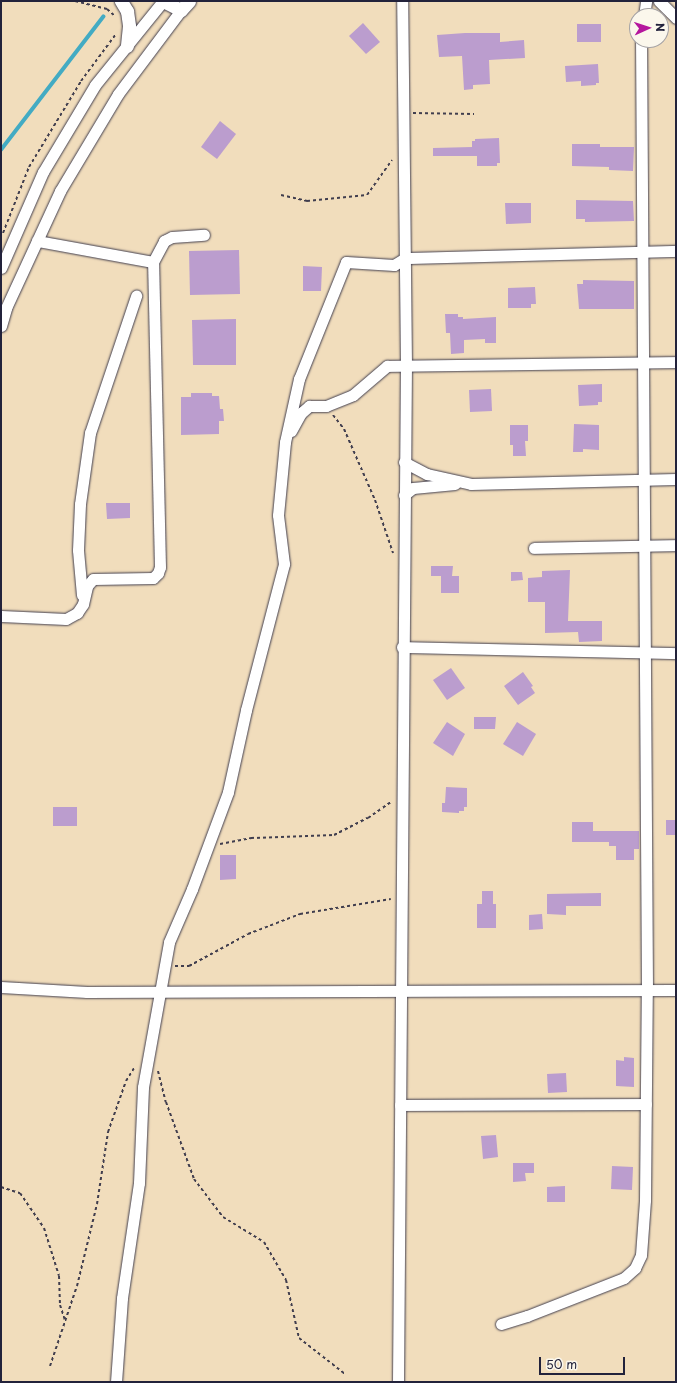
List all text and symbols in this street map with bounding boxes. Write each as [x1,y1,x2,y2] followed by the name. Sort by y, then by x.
[629,8,669,48] north arrow
[652,23,669,32] text: N
[541,1349,627,1375] scale bar
[546,1355,577,1373] text: 50 m

